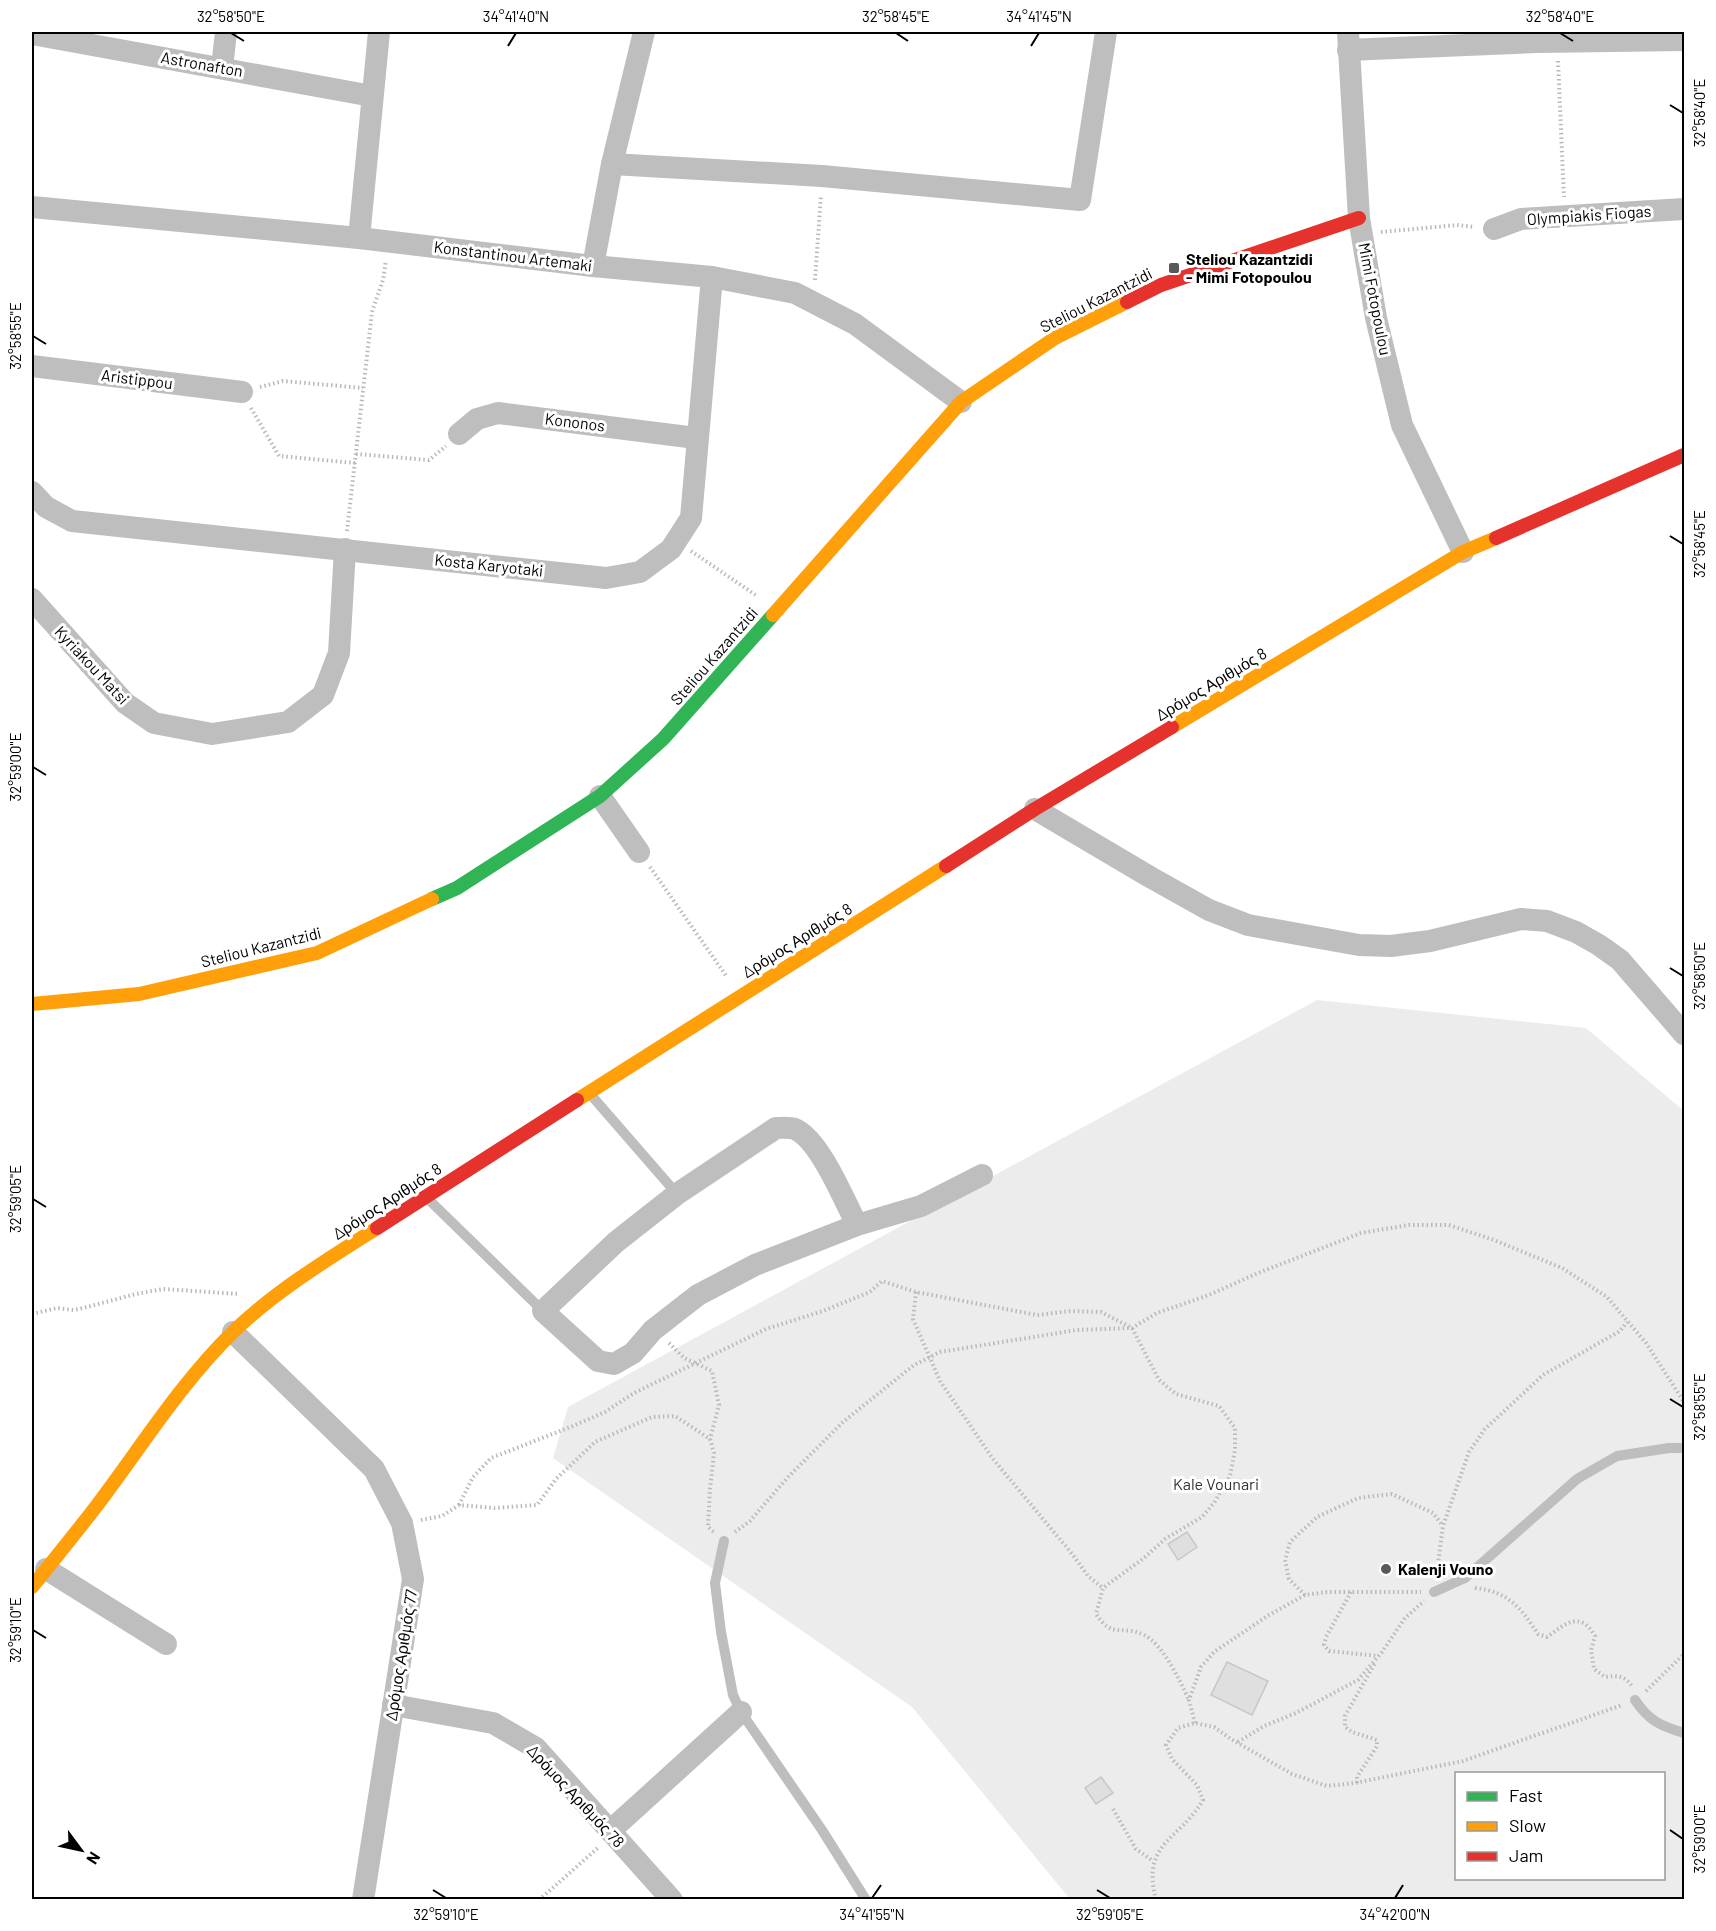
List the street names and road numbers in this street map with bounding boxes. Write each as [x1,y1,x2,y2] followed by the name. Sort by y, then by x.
[160,47,245,80] street label: Astronafton
[1526,201,1652,228] street label: Olympiakis Fiogas
[433,236,593,275] street label: Konstantinou Artemaki
[1355,241,1396,357] street label: Mimi Fotopoulou
[1036,263,1155,336] street label: Steliou Kazantzidi
[100,365,174,392] street label: Aristippou
[544,408,606,435] street label: Kononos
[434,549,544,580] street label: Kosta Karyotaki
[666,603,761,708] street label: Steliou Kazantzidi
[51,622,134,708] street label: Kyriakou Matsi
[1152,643,1270,724] street label: Δρόμος Αριθμός 8
[738,898,855,981] street label: Δρόμος Αριθμός 8
[199,922,323,971] street label: Steliou Kazantzidi
[329,1158,445,1243] street label: Δρόμος Αριθμός 8
[381,1588,420,1722] street label: Δρόμος Αριθμός 77
[524,1740,629,1851] street label: Δρόμος Αριθμός 78

